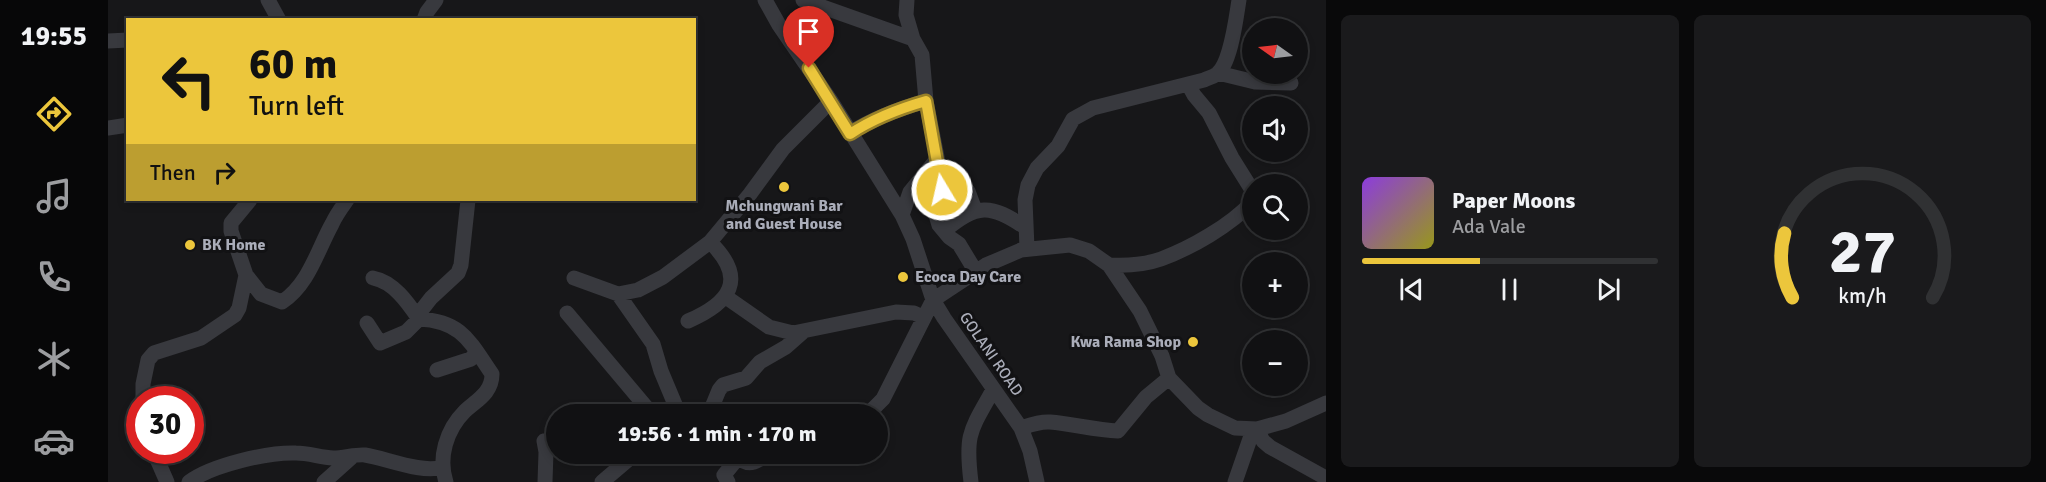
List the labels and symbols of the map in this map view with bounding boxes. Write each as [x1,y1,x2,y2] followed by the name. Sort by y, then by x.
[783,6,834,68] pin
[1242,18,1308,84] north arrow
[910,158,974,222] position arrow
[777,180,791,194] marker: Mchungwani Bar and Guest House
[725,196,843,234] place label: Mchungwani Bar and Guest House
[202,235,266,255] place label: BK Home
[183,238,197,252] marker: BK Home
[915,267,1021,287] place label: Ecoca Day Care
[896,270,910,284] marker: Ecoca Day Care
[955,308,1027,400] street label: GOLANI ROAD
[1071,332,1181,352] place label: Kwa Rama Shop
[1186,335,1200,349] marker: Kwa Rama Shop
[126,386,204,464] speed limit sign: 30

